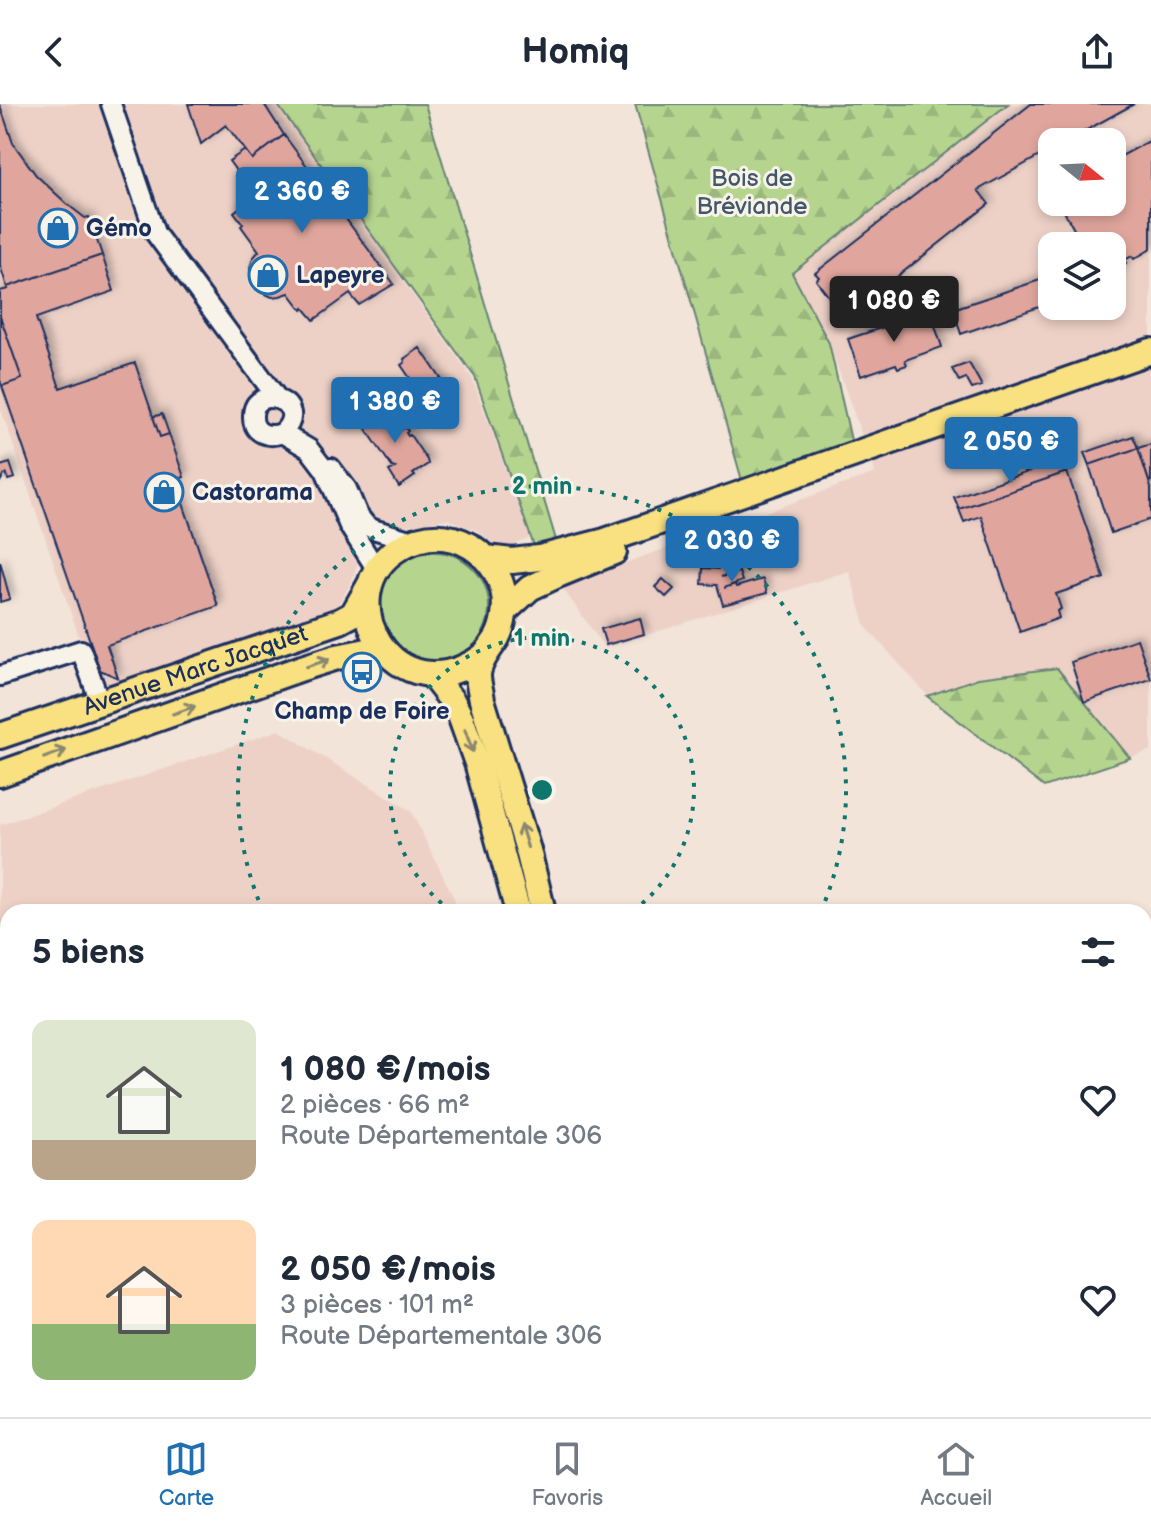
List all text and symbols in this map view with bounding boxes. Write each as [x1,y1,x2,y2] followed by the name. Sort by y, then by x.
[32,30,76,74] icon: back
[1075,30,1119,74] icon: share
[522,31,629,74] text: Homiq
[1038,128,1126,216] north arrow
[1038,128,1126,320] map controls
[696,164,808,221] park label: Bois de Bréviande
[228,167,376,235] pin: 2 360 €
[254,177,350,208] text: 2 360 €
[37,207,79,249] shop icon: Gémo
[86,214,152,243] place label: Gémo
[1038,232,1126,320] button: layers
[247,254,289,296] shop icon: Lapeyre
[296,261,385,290] place label: Lapeyre
[820,276,968,344] pin: 1 080 €
[848,286,940,317] text: 1 080 €
[321,377,469,445] pin: 1 380 €
[349,387,441,418] text: 1 380 €
[937,417,1085,485] pin: 2 050 €
[963,427,1059,458] text: 2 050 €
[143,471,185,513] shop icon: Castorama
[512,472,572,501] text: 2 min
[192,478,313,507] place label: Castorama
[658,516,806,584] pin: 2 030 €
[684,526,780,557] text: 2 030 €
[79,618,312,721] street label: Avenue Marc Jacquet
[514,624,570,653] text: 1 min
[341,651,383,693] bus stop icon: Champ de Foire
[305,655,330,669] one-way arrow
[274,697,450,726] place label: Champ de Foire
[171,701,196,716] one-way arrow
[463,729,478,754] one-way arrow
[43,746,68,761] one-way arrow
[528,776,556,804] centre of rings
[516,824,531,850] one-way arrow
[1076,930,1120,974] icon: filters
[32,932,144,973] text: 5 biens
[280,1049,490,1090] text: 1 080 €/mois
[96,1052,192,1148] icon: home
[1076,1078,1120,1122] icon: heart
[280,1090,470,1121] text: 2 pièces · 66 m²
[280,1121,602,1152] text: Route Départementale 306
[280,1249,496,1290] text: 2 050 €/mois
[96,1252,192,1348] icon: home
[1076,1278,1120,1322] icon: heart
[280,1290,474,1321] text: 3 pièces · 101 m²
[280,1321,602,1352] text: Route Départementale 306
[159,1437,214,1512] tab: Carte
[531,1437,603,1512] tab: Favoris
[921,1437,992,1512] tab: Accueil

